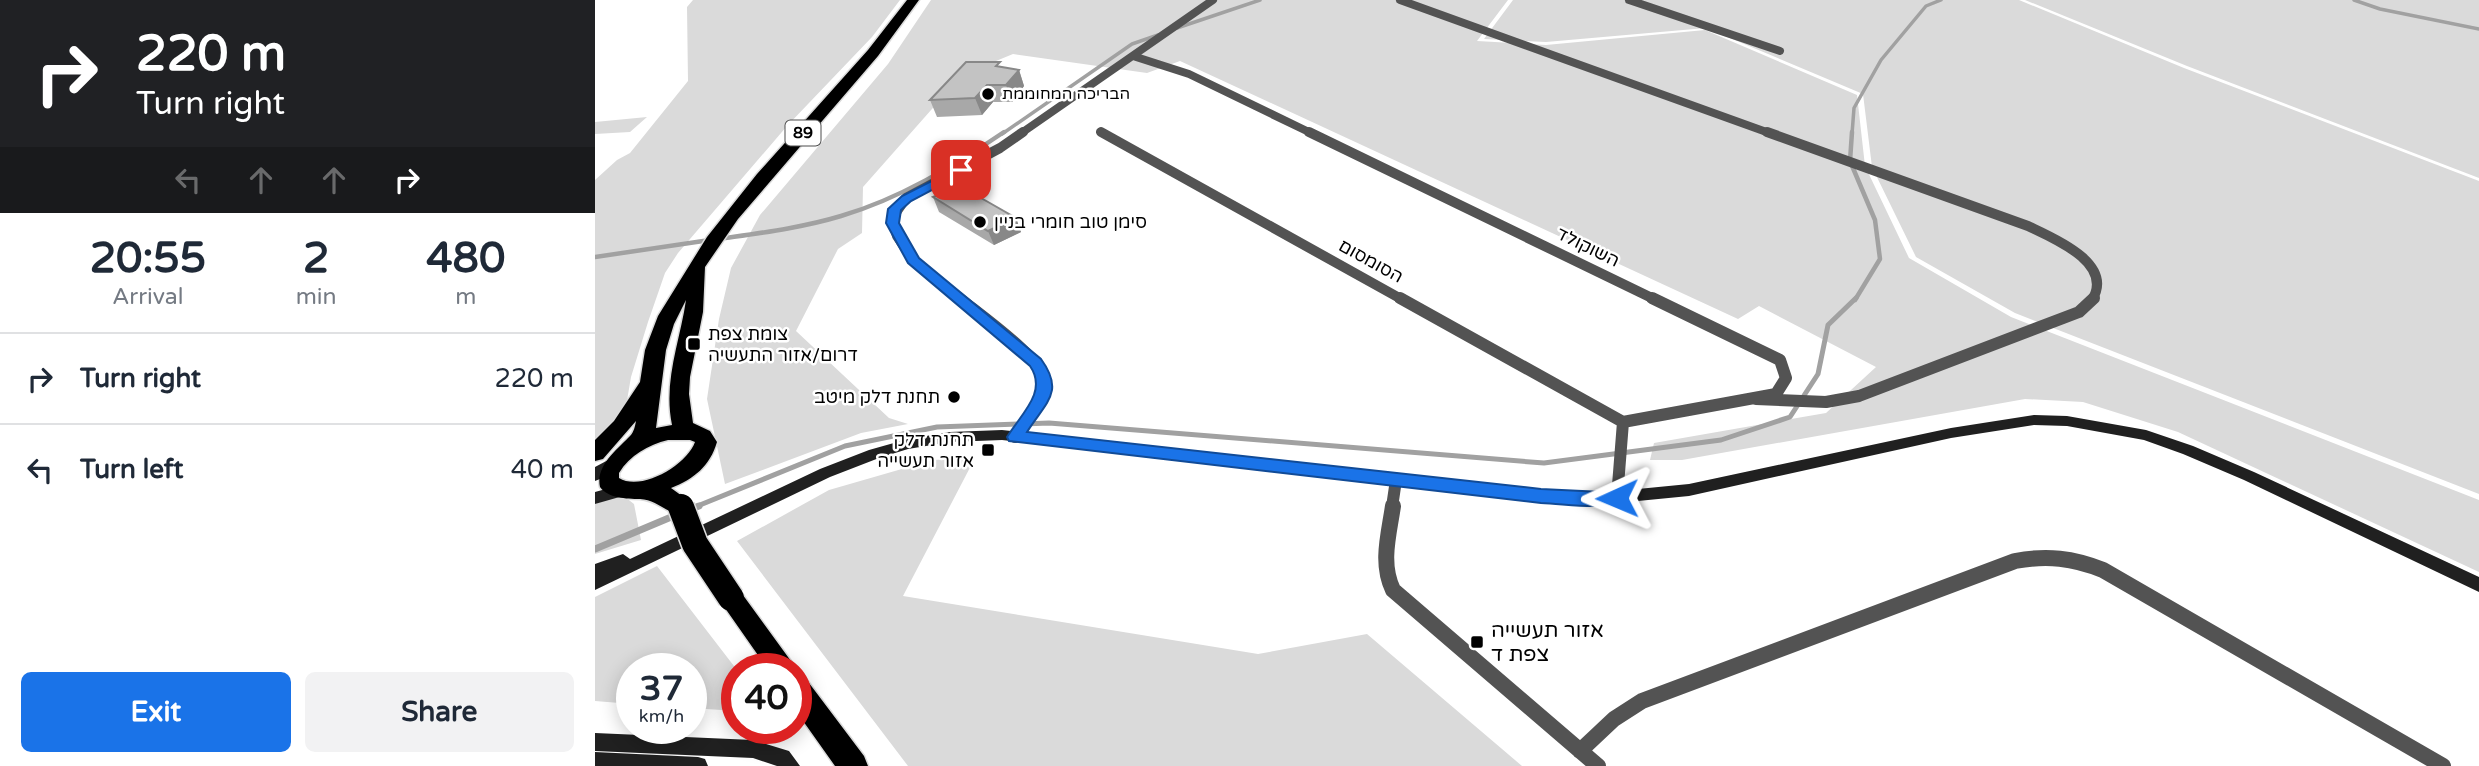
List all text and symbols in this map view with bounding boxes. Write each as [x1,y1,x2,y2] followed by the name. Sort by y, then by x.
[136,25,286,84] text: 220 m
[21,28,112,119] icon: right
[1002,84,1130,104] place label: הבריכה המחוממת
[136,85,285,123] text: Turn right
[980,86,996,102] marker: הבריכה המחוממת
[785,120,821,146] road number: 89
[931,140,991,200] pin
[942,151,980,189] icon: arrive
[169,161,207,199] icon: left
[242,161,280,199] icon: ahead
[315,161,353,199] icon: ahead
[388,161,426,199] icon: right
[994,211,1147,233] place label: סימן טוב חומרי בניין
[972,214,988,230] marker: סימן טוב חומרי בניין
[1553,222,1623,272] street label: השוקולד
[90,233,206,284] text: 20:55
[303,233,329,284] text: 2
[426,233,505,284] text: 480
[1335,234,1407,288] street label: הסומסום
[112,283,183,311] text: Arrival
[296,283,337,311] text: min
[455,283,476,311] text: m
[708,323,858,366] place label: צומת צפת דרום/אזור התעשיה
[686,336,702,352] marker: צומת צפת דרום/אזור התעשיה
[21,360,59,398] icon: right
[80,363,201,394] text: Turn right
[494,363,574,394] text: 220 m
[814,386,940,408] place label: תחנת דלק מיטב
[946,389,962,405] marker: תחנת דלק מיטב
[877,429,974,472] place label: תחנת דלק אזור תעשייה
[980,442,996,458] marker: תחנת דלק אזור תעשייה
[21,451,59,489] icon: left
[80,454,183,485] text: Turn left
[511,454,574,485] text: 40 m
[1580,461,1654,535] position arrow
[1491,618,1604,667] place label: אזור תעשייה צפת ד
[1469,634,1485,650] marker: אזור תעשייה צפת ד
[721,653,812,744] speed limit sign: 40
[640,668,683,710] text: 37
[21,672,291,752] button: Exit
[305,672,574,752] button: Share
[639,705,684,727] text: km/h

